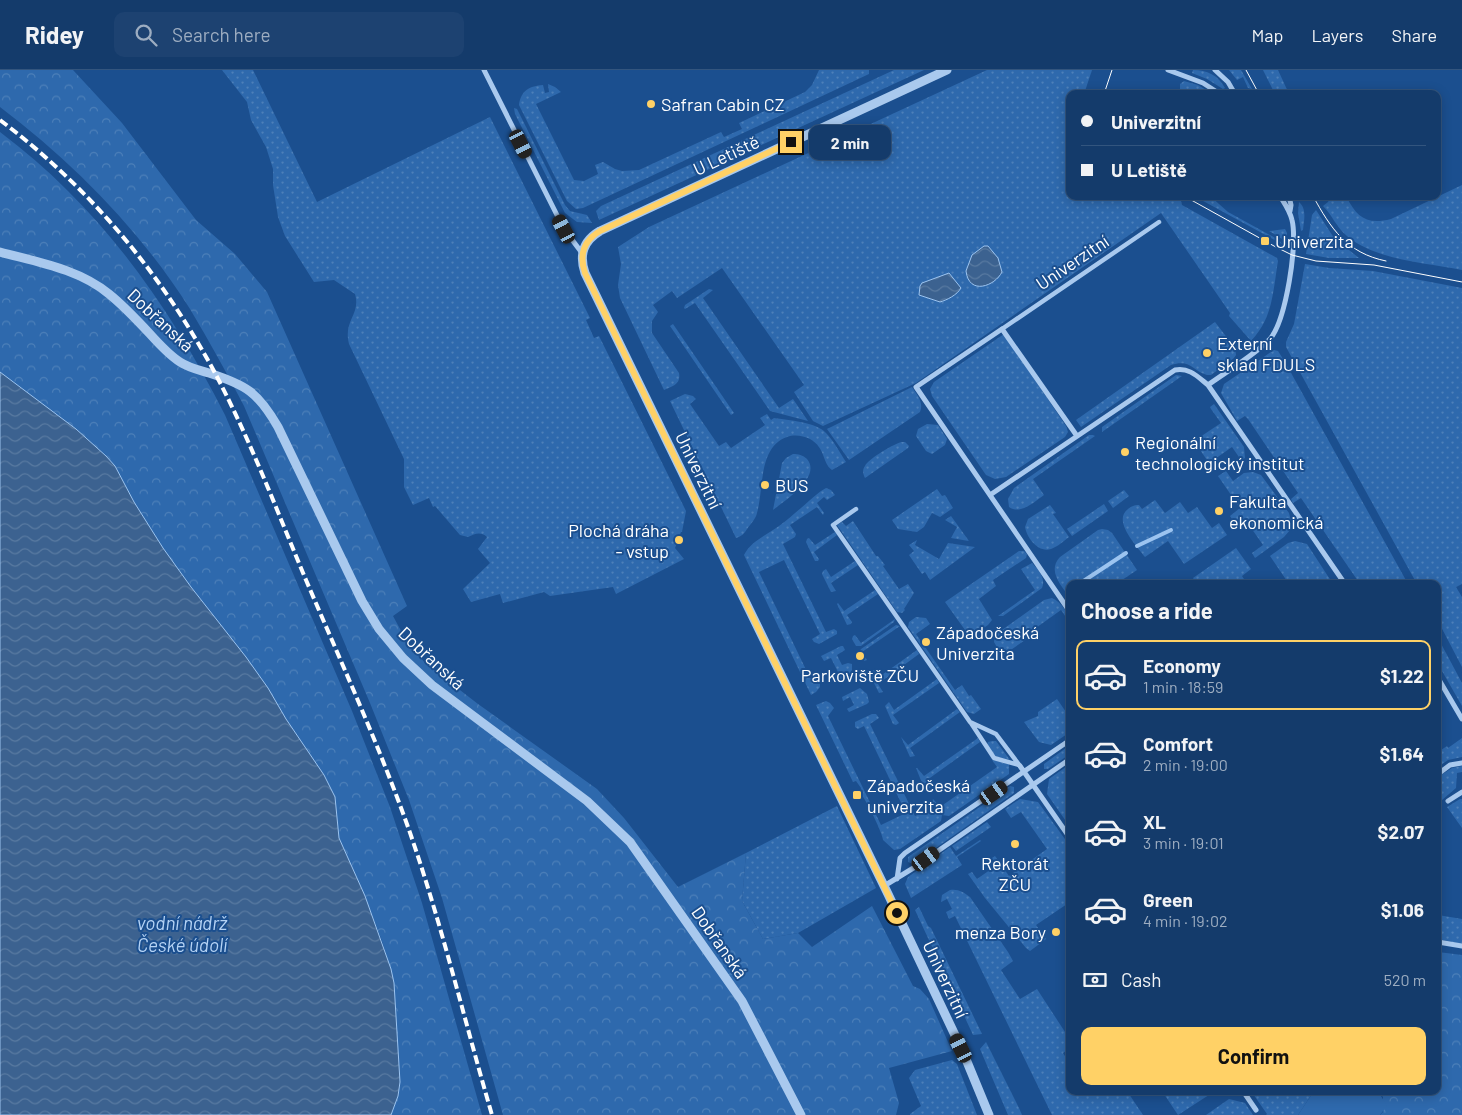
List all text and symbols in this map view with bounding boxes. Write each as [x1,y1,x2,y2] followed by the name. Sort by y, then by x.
[114,12,464,57] search box
[25,20,84,49] text: Ridey
[132,21,160,49] icon: search
[172,23,271,46] text: Search here
[1251,24,1283,46] text: Map
[1311,24,1364,46] text: Layers
[1392,24,1437,46] text: Share
[661,93,785,115] place label: Safran Cabin CZ
[645,98,657,110] marker: Safran Cabin CZ
[1111,110,1201,133] text: Univerzitní
[808,124,891,160] callout: 2 min
[507,127,534,161] car
[689,130,763,180] street label: U Letiště
[780,131,802,153] route end
[831,133,869,152] text: 2 min
[1111,158,1187,181] text: U Letiště
[550,212,577,246] car
[1031,230,1113,294] street label: Univerzitní
[1275,230,1354,252] place label: Univerzita
[1259,235,1271,247] marker: Univerzita
[123,284,199,356] street label: Dobřanská
[1217,332,1315,375] place label: Externí sklad FDULS
[1201,347,1213,359] marker: Externí sklad FDULS
[671,428,727,512] street label: Univerzitní
[1135,431,1305,474] place label: Regionální technologický institut
[1119,446,1131,458] marker: Regionální technologický institut
[775,474,808,496] place label: BUS
[759,479,771,491] marker: BUS
[1229,490,1323,533] place label: Fakulta ekonomická
[1213,505,1225,517] marker: Fakulta ekonomická
[568,519,669,562] place label: Plochá dráha - vstup
[673,534,685,546] marker: Plochá dráha - vstup
[1081,597,1213,623] text: Choose a ride
[936,621,1039,664] place label: Západočeská Univerzita
[394,622,470,694] street label: Dobřanská
[920,636,932,648] marker: Západočeská Univerzita
[854,650,866,662] marker: Parkoviště ZČU
[1083,653,1128,698] icon: car
[1143,654,1221,677] text: Economy
[801,664,919,686] place label: Parkoviště ZČU
[1380,664,1424,687] text: $1.22
[1143,677,1223,696] text: 1 min · 18:59
[1083,731,1128,776] icon: car
[1143,732,1213,755] text: Comfort
[1380,742,1424,765] text: $1.64
[1143,755,1228,774] text: 2 min · 19:00
[867,774,970,817] place label: Západočeská univerzita
[977,778,1010,808] car
[851,789,863,801] marker: Západočeská univerzita
[1083,809,1128,854] icon: car
[1143,810,1166,833] text: XL
[1378,820,1424,843] text: $2.07
[1143,833,1224,852] text: 3 min · 19:01
[1009,838,1021,850] marker: Rektorát ZČU
[909,844,942,874] car
[981,852,1049,895] place label: Rektorát ZČU
[1083,887,1128,932] icon: car
[1143,888,1193,911] text: Green
[1381,898,1424,921] text: $1.06
[687,902,753,982] street label: Dobřanská
[886,902,908,924] route start
[137,911,228,956] water label: vodní nádrž České údolí
[1143,911,1228,930] text: 4 min · 19:02
[955,921,1046,943] place label: menza Bory
[1050,926,1062,938] marker: menza Bory
[918,937,974,1021] street label: Univerzitní
[1081,966,1109,994] icon: cash
[1121,968,1162,991] text: Cash
[1384,970,1426,989] text: 520 m
[1081,1027,1426,1085] button: Confirm
[947,1031,974,1065] car

